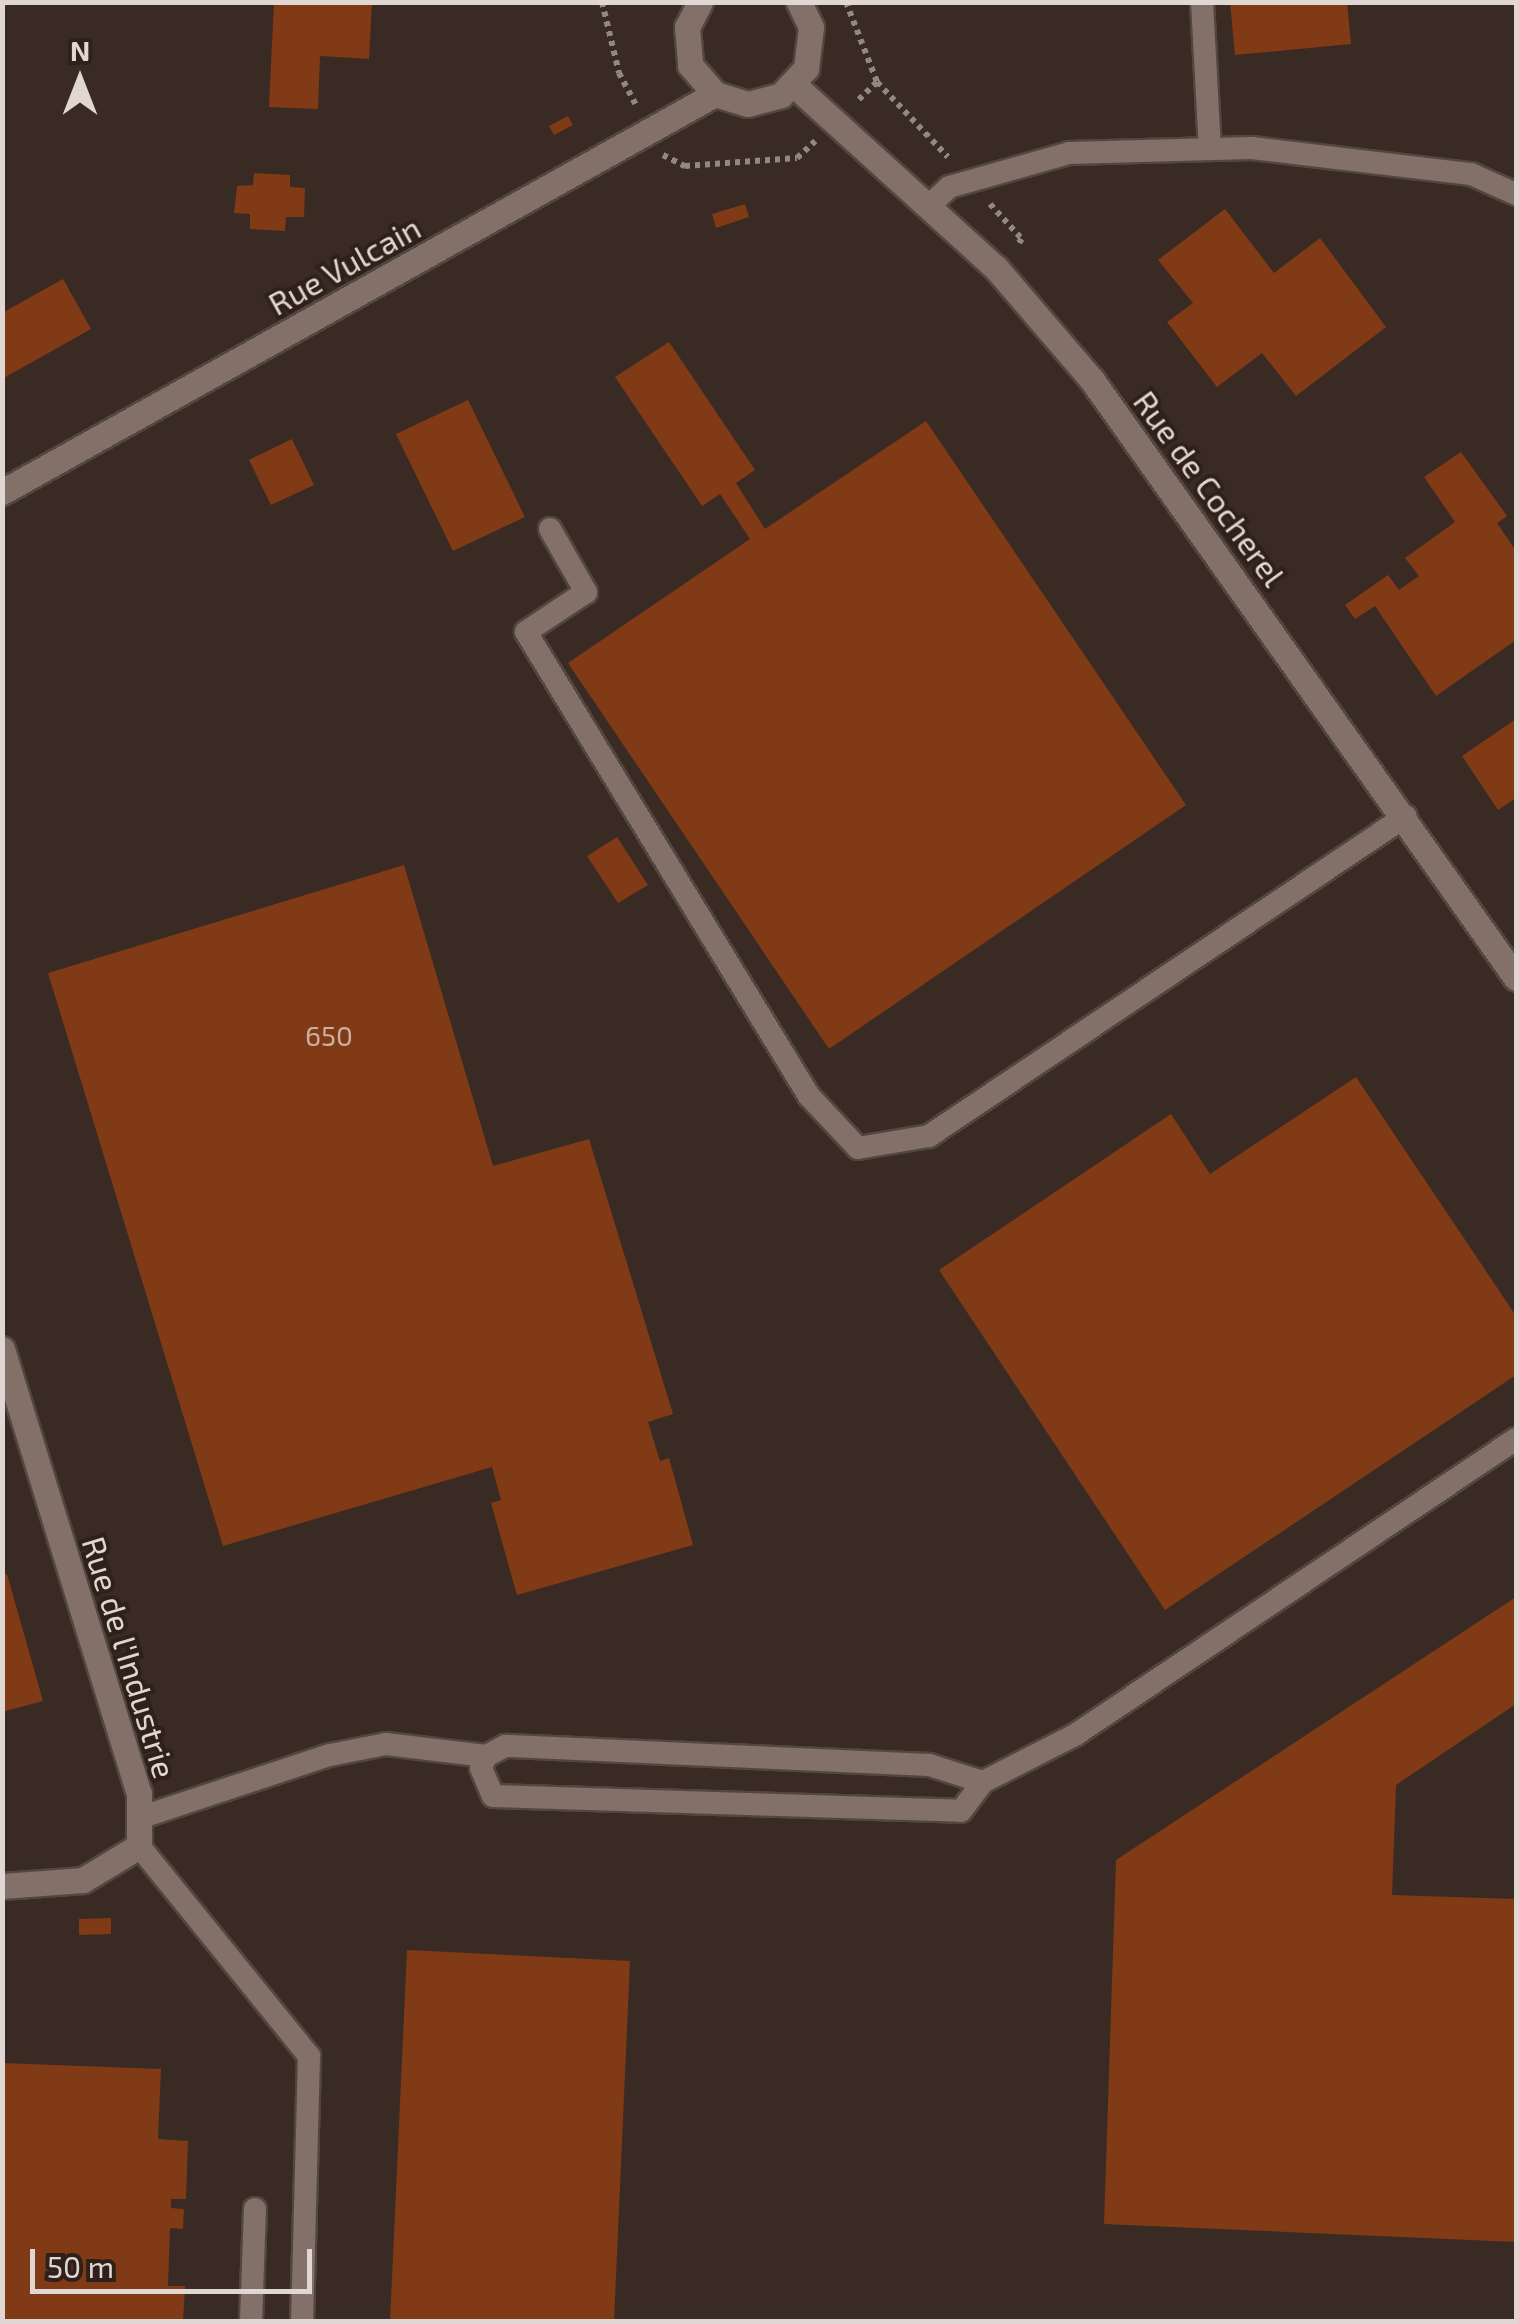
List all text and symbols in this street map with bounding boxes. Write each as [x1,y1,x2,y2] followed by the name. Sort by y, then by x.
[30,30,130,130] north arrow
[70,33,90,67] text: N
[261,207,427,323] street label: Rue Vulcain
[1126,383,1294,593] street label: Rue de Cocherel
[305,1018,353,1052] house number: 650
[75,1532,185,1782] street label: Rue de l'Industrie
[35,2229,318,2291] scale bar
[47,2248,114,2284] text: 50 m

